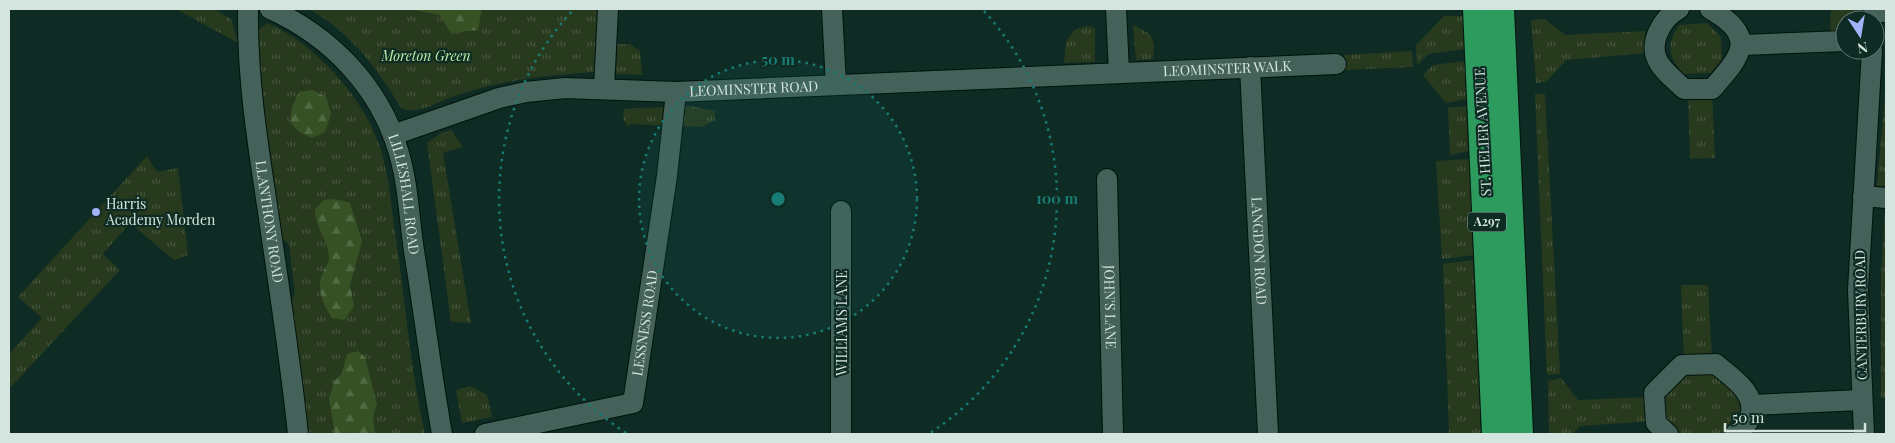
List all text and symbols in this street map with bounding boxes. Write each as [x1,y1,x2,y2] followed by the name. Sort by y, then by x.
[1835,10,1885,60] north arrow
[1856,38,1870,59] text: N
[380,46,471,65] park label: Moreton Green
[761,49,795,69] text: 50 m
[1163,56,1293,80] street label: LEOMINSTER WALK
[1470,67,1495,197] street label: ST. HELIER AVENUE
[689,76,819,100] street label: LEOMINSTER ROAD
[384,131,424,256] street label: LILLESHALL ROAD
[251,159,288,284] street label: LLANTHONY ROAD
[1036,188,1079,208] text: 100 m
[769,190,787,208] centre of rings
[105,194,216,229] place label: Harris Academy Morden
[1247,196,1272,305] street label: LANGDON ROAD
[90,206,102,218] marker: Harris Academy Morden
[1468,212,1506,232] road number: A297
[1850,250,1871,380] street label: CANTERBURY ROAD
[1100,264,1121,349] street label: JOHN'S LANE
[627,269,662,377] street label: LESSNESS ROAD
[832,270,851,377] street label: WILLIAMS LANE
[1725,400,1865,432] scale bar
[1732,407,1765,427] text: 50 m

